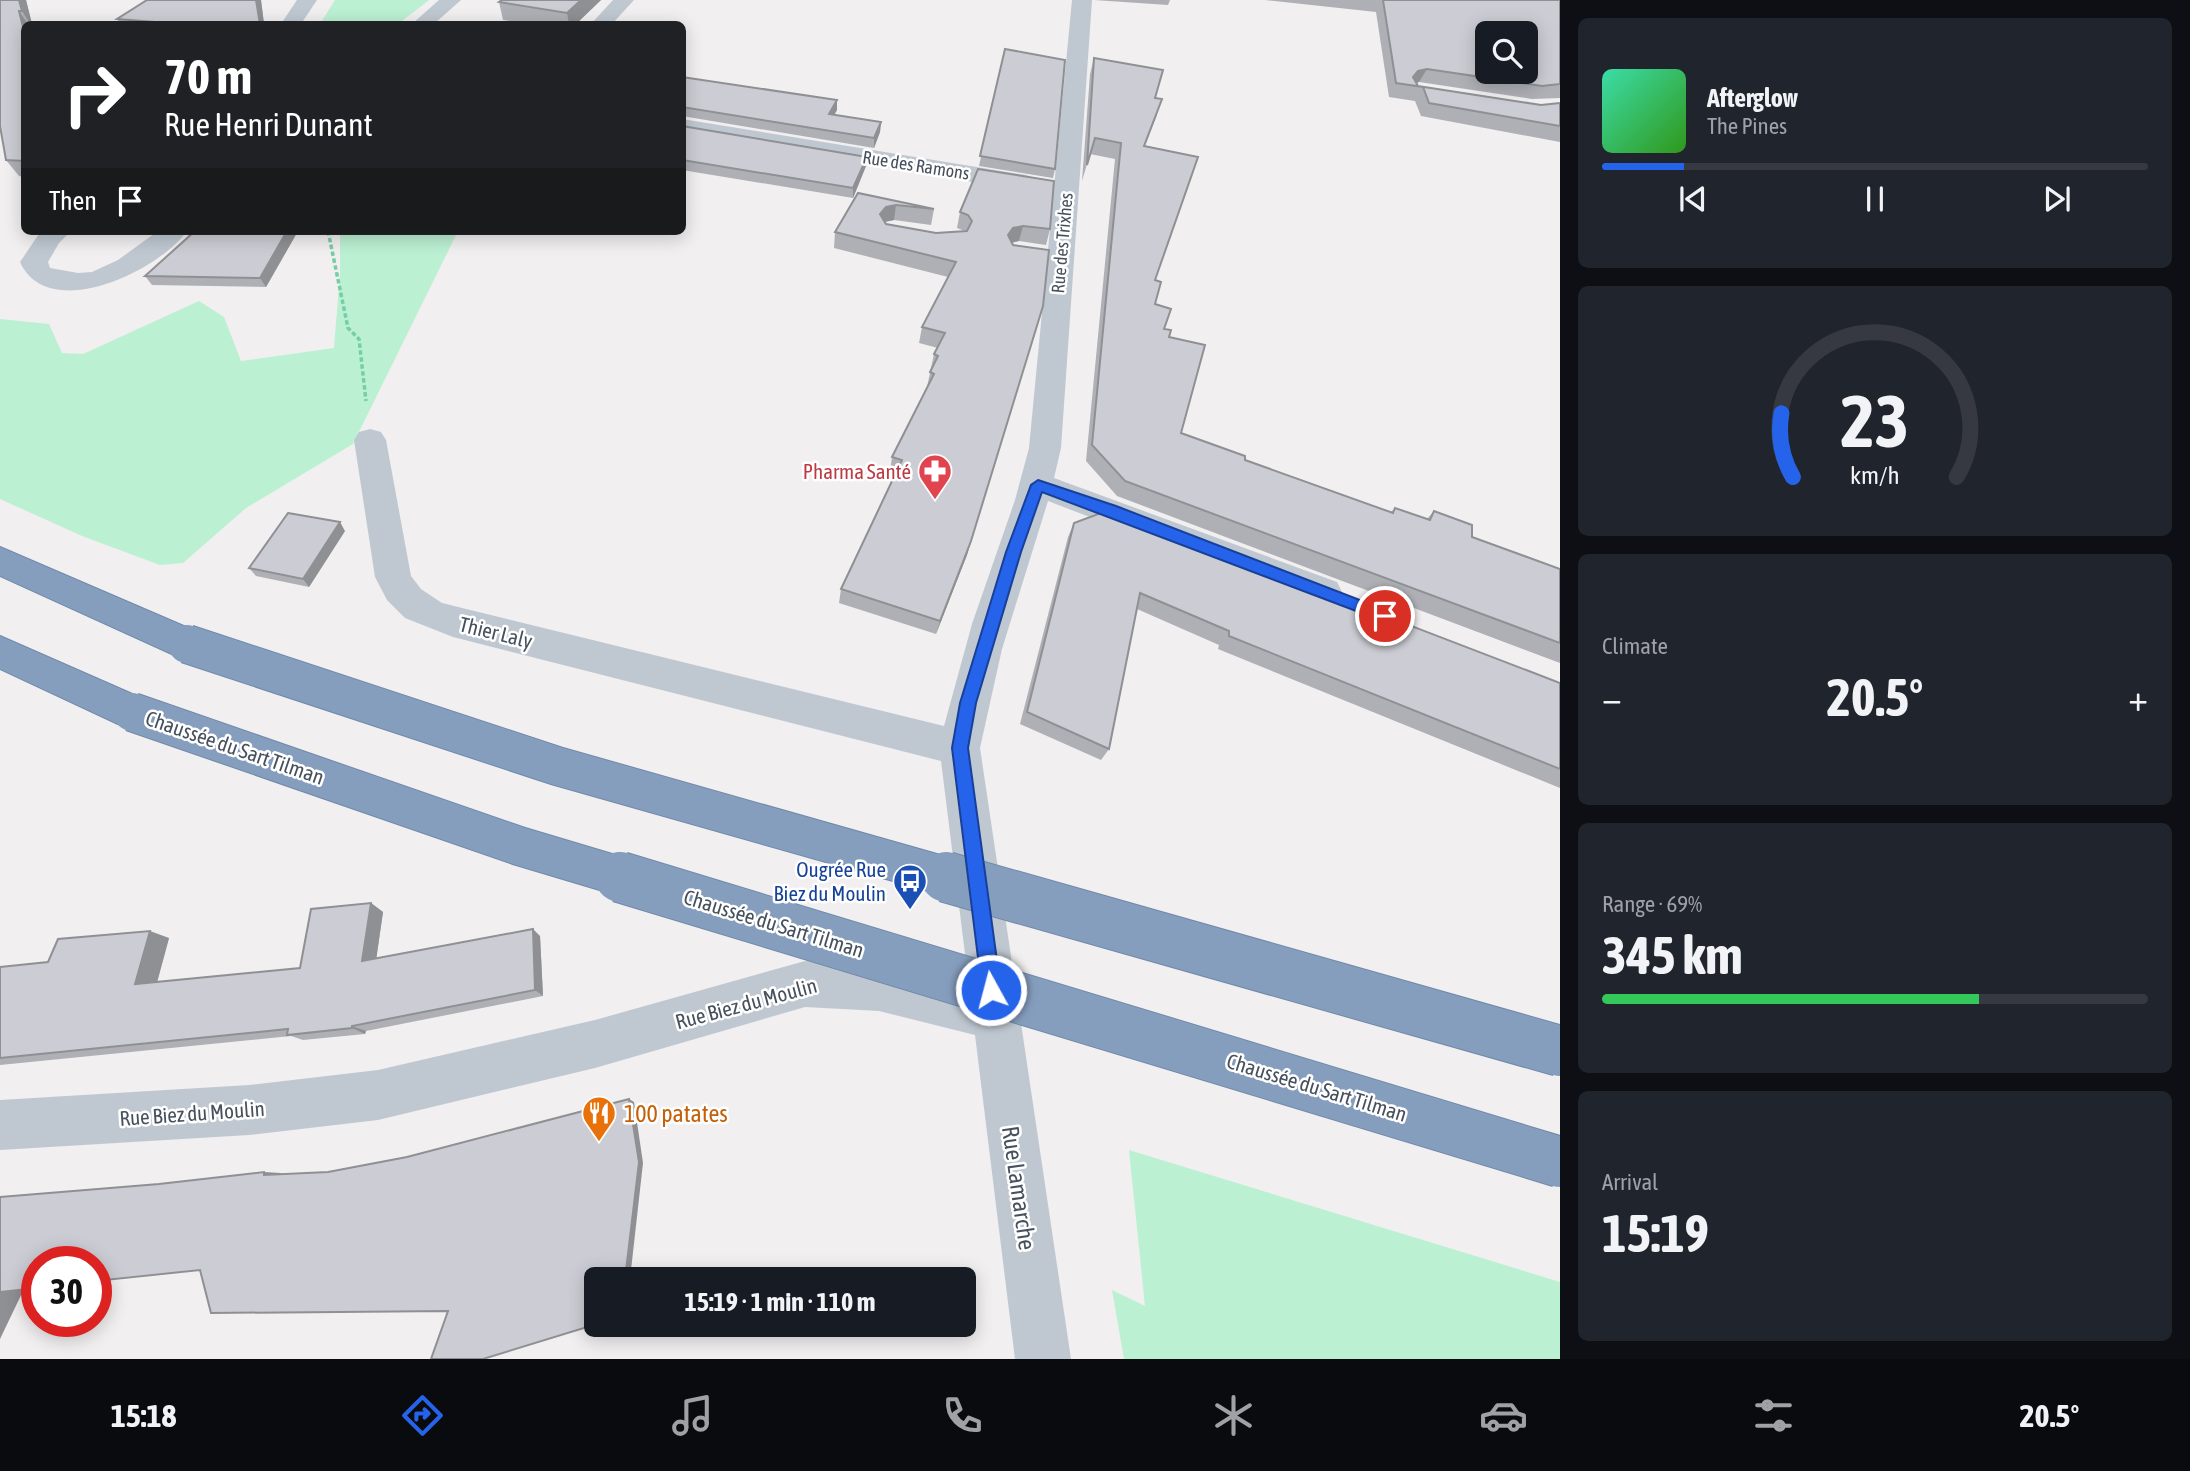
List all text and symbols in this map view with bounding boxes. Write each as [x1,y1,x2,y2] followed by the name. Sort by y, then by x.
[1475,21,1538,84] map controls
[1475,21,1538,84] button: search
[164,48,252,104] text: 70 m
[49,49,140,140] icon: right
[1707,83,1798,113] text: Afterglow
[164,106,373,143] text: Rue Henri Dunant
[1707,113,1787,139] text: The Pines
[861,146,971,184] street label: Rue des Ramons
[1674,180,1712,218] icon: previous
[1856,180,1894,218] icon: pause
[2038,180,2076,218] icon: next
[111,182,149,220] icon: arrive
[49,186,97,216] text: Then
[1047,192,1077,294] street label: Rue des Trixhes
[1841,380,1909,463] text: 23
[916,452,954,501] pharmacy icon: Pharma Santé
[803,459,911,483] place label: Pharma Santé
[1850,461,1900,489] text: km/h
[1355,586,1415,646] pin
[1366,597,1404,635] icon: arrive
[457,611,535,653] street label: Thier Laly
[1602,633,1668,659] text: Climate
[1827,667,1923,727] text: 20.5°
[1602,676,1622,719] text: −
[2128,676,2148,719] text: +
[143,705,327,789] street label: Chaussée du Sart Tilman
[774,857,886,905] place label: Ougrée Rue Biez du Moulin
[891,862,929,911] bus stop icon: Ougrée Rue Biez du Moulin
[681,884,867,962] street label: Chaussée du Sart Tilman
[1602,891,1702,917] text: Range · 69%
[1602,925,1743,985] text: 345 km
[954,953,1028,1027] position arrow
[673,973,819,1033] street label: Rue Biez du Moulin
[1224,1048,1410,1126] street label: Chaussée du Sart Tilman
[580,1094,618,1143] restaurant icon: 100 patates
[119,1096,265,1130] street label: Rue Biez du Moulin
[624,1100,728,1127] place label: 100 patates
[997,1124,1041,1252] street label: Rue Lamarche
[1602,1169,1658,1195] text: Arrival
[1602,1203,1709,1263] text: 15:19
[21,1246,112,1337] speed limit sign: 30
[685,1287,875,1317] text: 15:19 · 1 min · 110 m
[398,1391,447,1440] icon: directions
[668,1391,717,1440] icon: music
[938,1391,987,1440] icon: phone
[1209,1391,1258,1440] icon: climate
[1479,1391,1528,1440] icon: car
[1749,1391,1798,1440] icon: filters
[111,1397,177,1434] text: 15:18
[2020,1397,2079,1434] text: 20.5°

